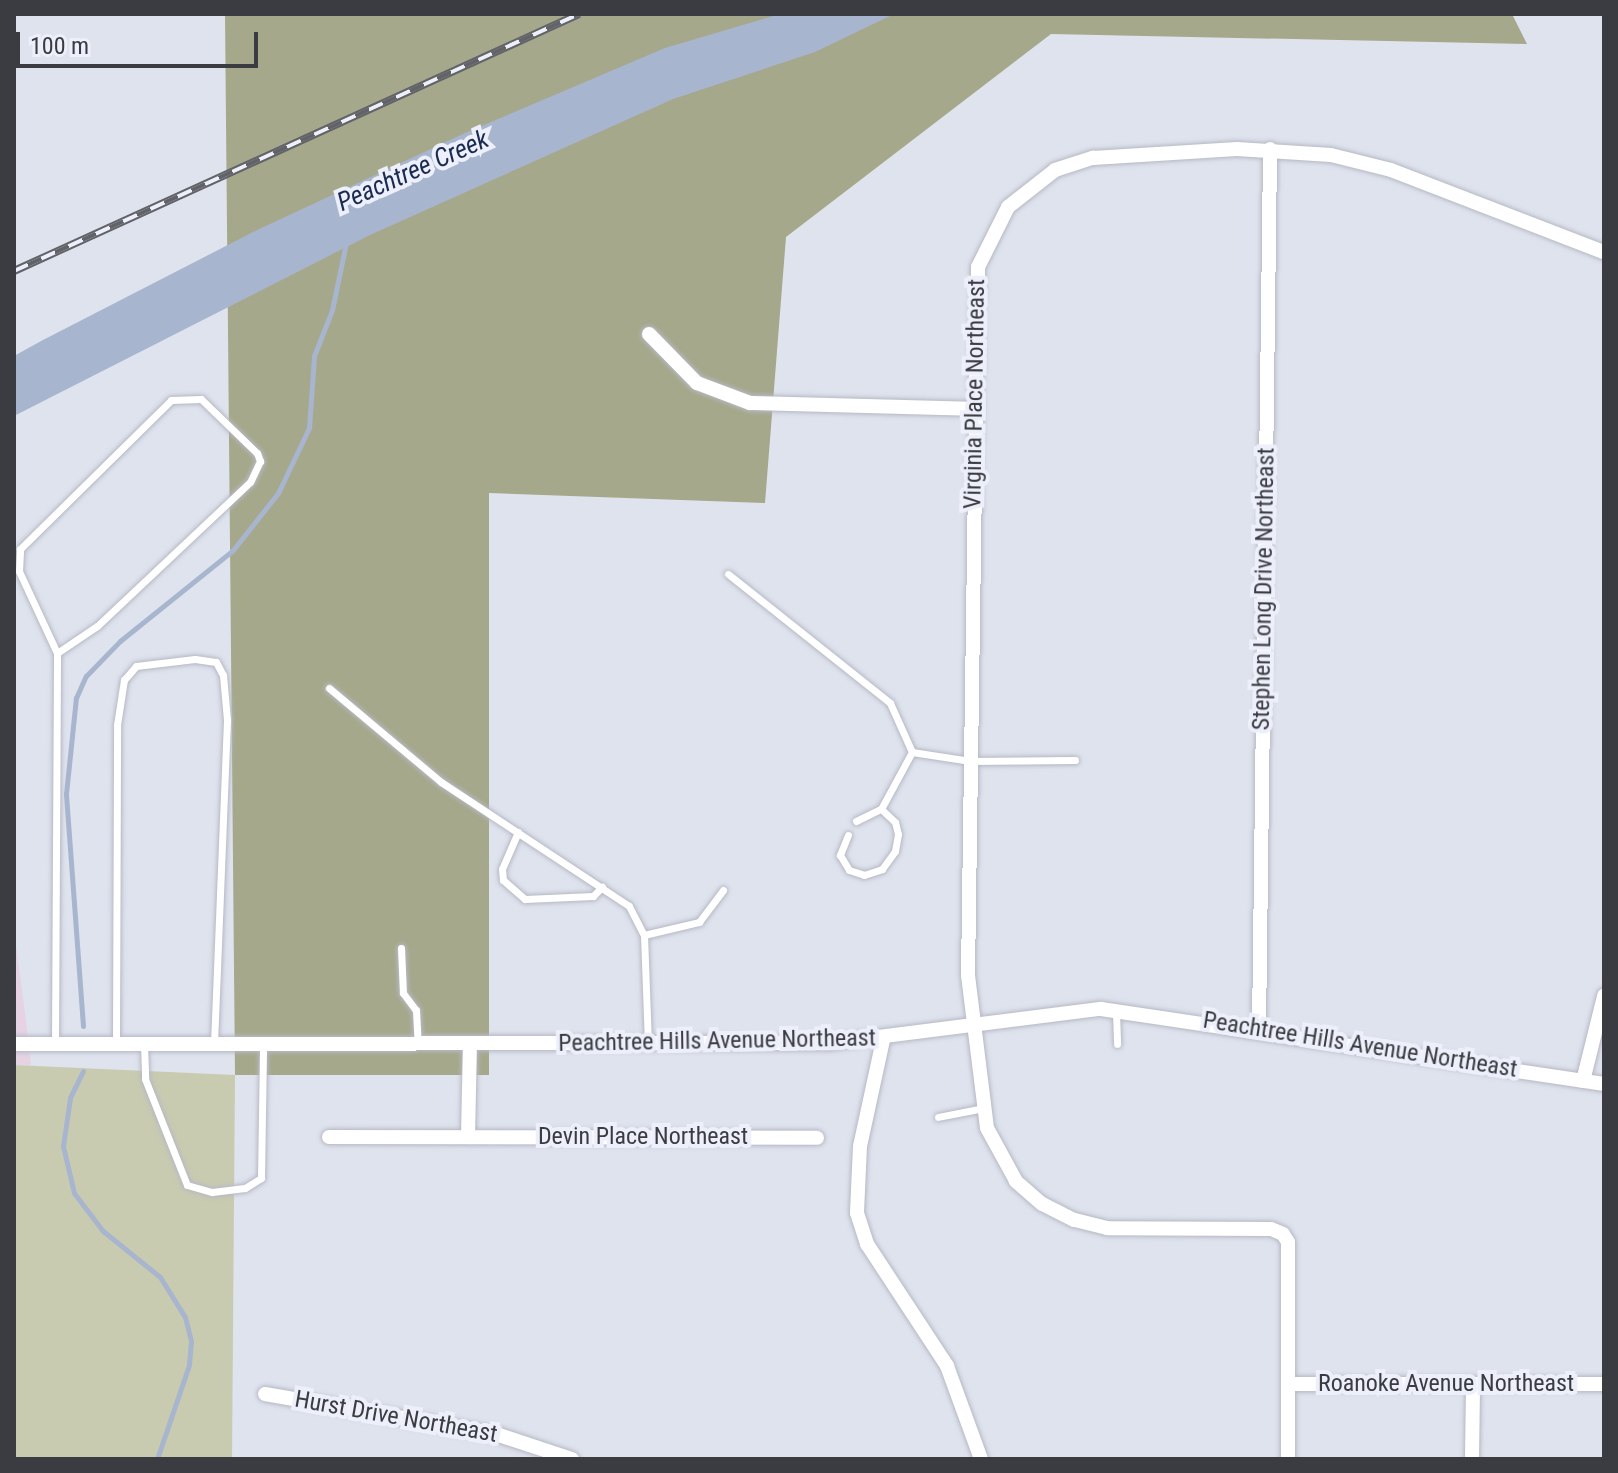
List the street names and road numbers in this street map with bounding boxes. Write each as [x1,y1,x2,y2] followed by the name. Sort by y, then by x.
[959,279,991,509] street label: Virginia Place Northeast
[1247,447,1281,731] street label: Stephen Long Drive Northeast
[1201,1006,1519,1084] street label: Peachtree Hills Avenue Northeast
[558,1024,876,1058] street label: Peachtree Hills Avenue Northeast
[538,1123,748,1151] street label: Devin Place Northeast
[1318,1370,1574,1398] street label: Roanoke Avenue Northeast
[293,1385,499,1449] street label: Hurst Drive Northeast

